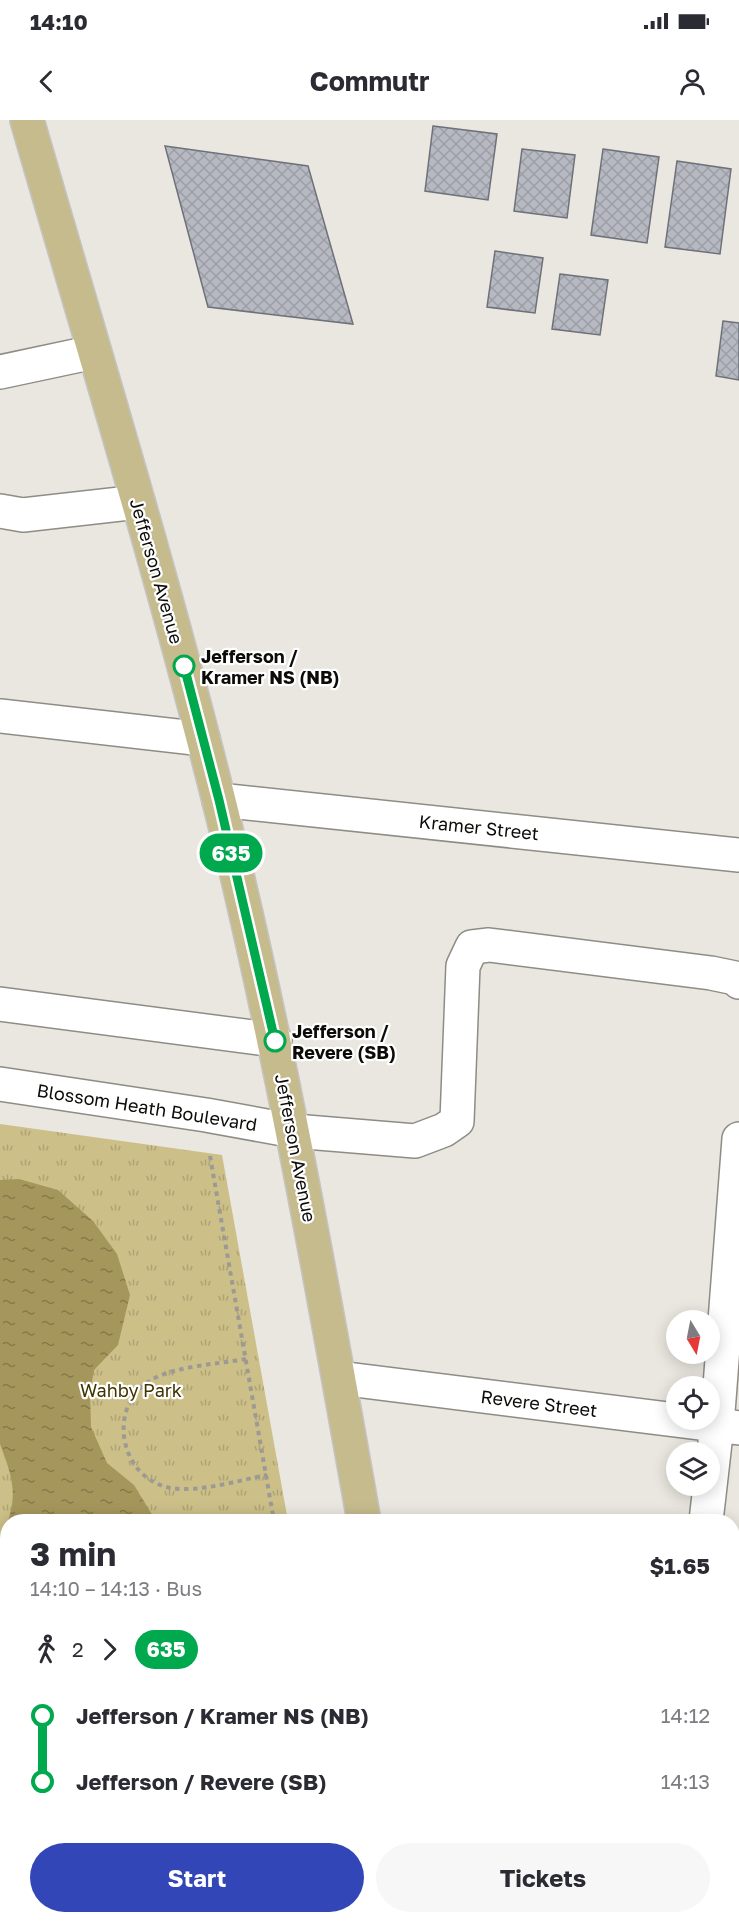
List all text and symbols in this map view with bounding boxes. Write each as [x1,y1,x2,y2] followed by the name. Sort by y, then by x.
[30,8,88,35] text: 14:10
[30,65,63,98] icon: back
[309,65,430,97] text: Commutr
[676,65,709,98] icon: person
[126,496,188,646] street label: Jefferson Avenue
[201,645,339,688] place label: Jefferson / Kramer NS (NB)
[173,655,195,677] marker: Jefferson / Kramer NS (NB)
[418,810,540,844] street label: Kramer Street
[196,834,266,872] line badge: 635
[212,840,250,866] text: 635
[292,1020,396,1063] place label: Jefferson / Revere (SB)
[264,1030,286,1052] marker: Jefferson / Revere (SB)
[271,1072,321,1224] street label: Jefferson Avenue
[35,1079,259,1135] street label: Blossom Heath Boulevard
[666,1310,720,1364] north arrow
[666,1310,720,1496] map controls
[666,1376,720,1430] button: locate
[80,1379,182,1401] park label: Wahby Park
[479,1385,599,1421] street label: Revere Street
[666,1442,720,1496] button: layers
[30,1534,116,1573] text: 3 min
[649,1552,710,1579] text: $1.65
[30,1576,202,1600] text: 14:10 – 14:13 · Bus
[30,1633,63,1666] icon: walk
[93,1633,126,1666] icon: forward
[147,1636,186,1662] text: 635
[72,1637,84,1661] text: 2
[76,1702,369,1729] text: Jefferson / Kramer NS (NB)
[661,1703,710,1727] text: 14:12
[76,1768,327,1795] text: Jefferson / Revere (SB)
[661,1769,710,1793] text: 14:13
[30,1843,364,1912] button: Start
[376,1843,710,1912] button: Tickets

